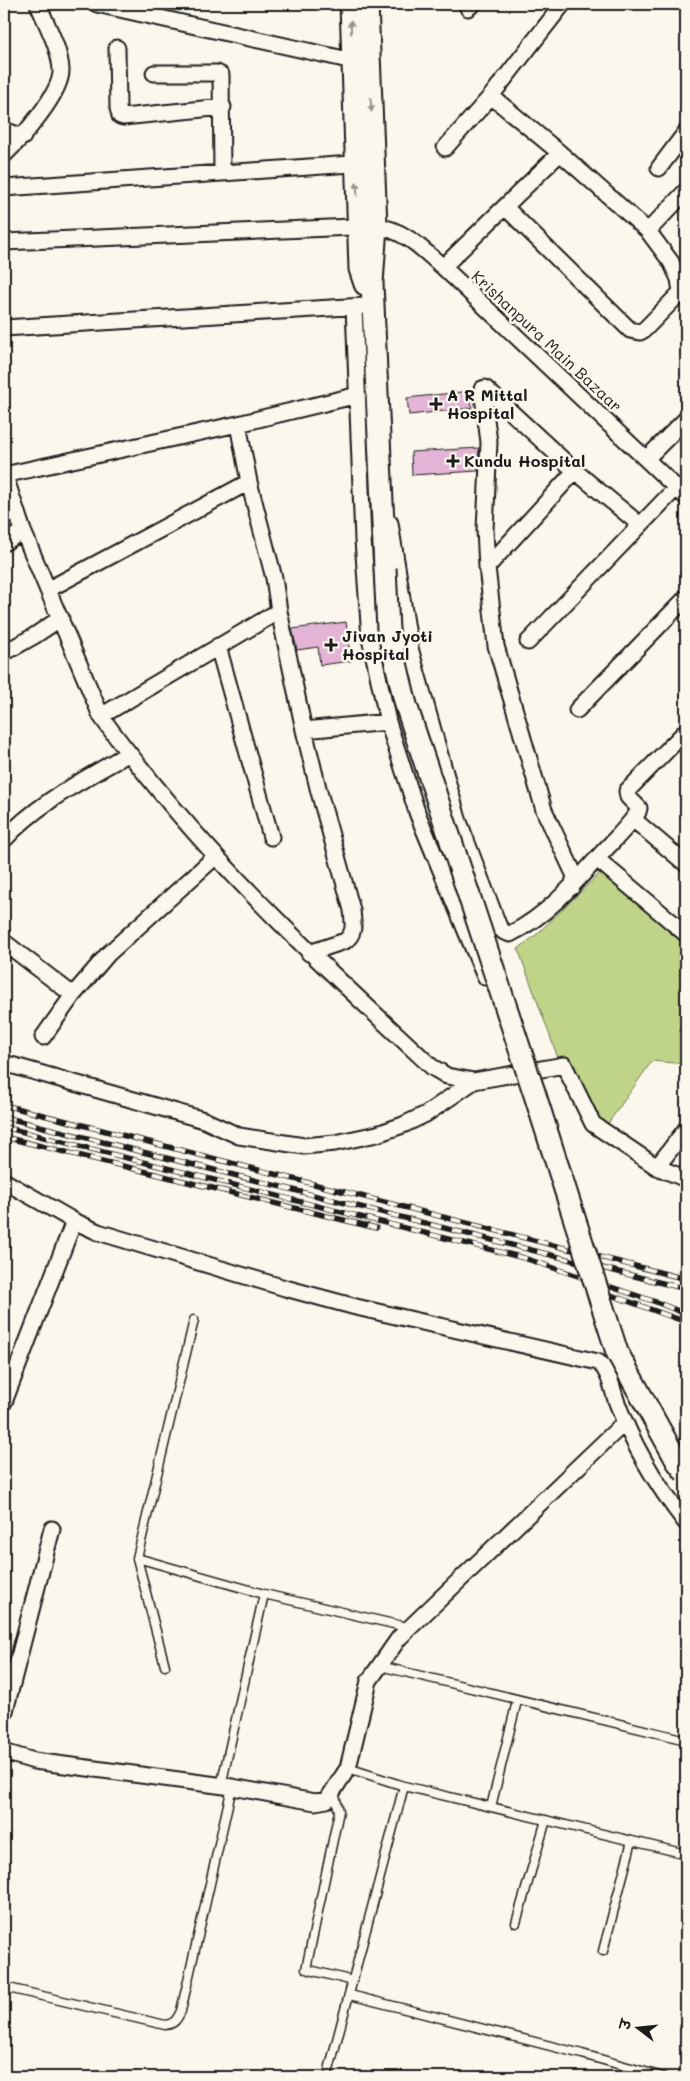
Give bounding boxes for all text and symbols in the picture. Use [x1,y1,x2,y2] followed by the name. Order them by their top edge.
[347,19,355,35] one-way arrow
[367,97,375,113] one-way arrow
[353,181,361,197] one-way arrow
[468,265,627,416] street label: Krishanpura Main Bazaar
[447,384,527,423] place label: A R Mittal Hospital
[429,397,443,411] marker: A R Mittal Hospital
[464,450,585,471] place label: Kundu Hospital
[446,454,460,468] marker: Kundu Hospital
[342,625,433,664] place label: Jivan Jyoti Hospital
[324,638,338,652] marker: Jivan Jyoti Hospital
[612,2004,662,2054] north arrow
[614,2016,636,2033] text: उ

